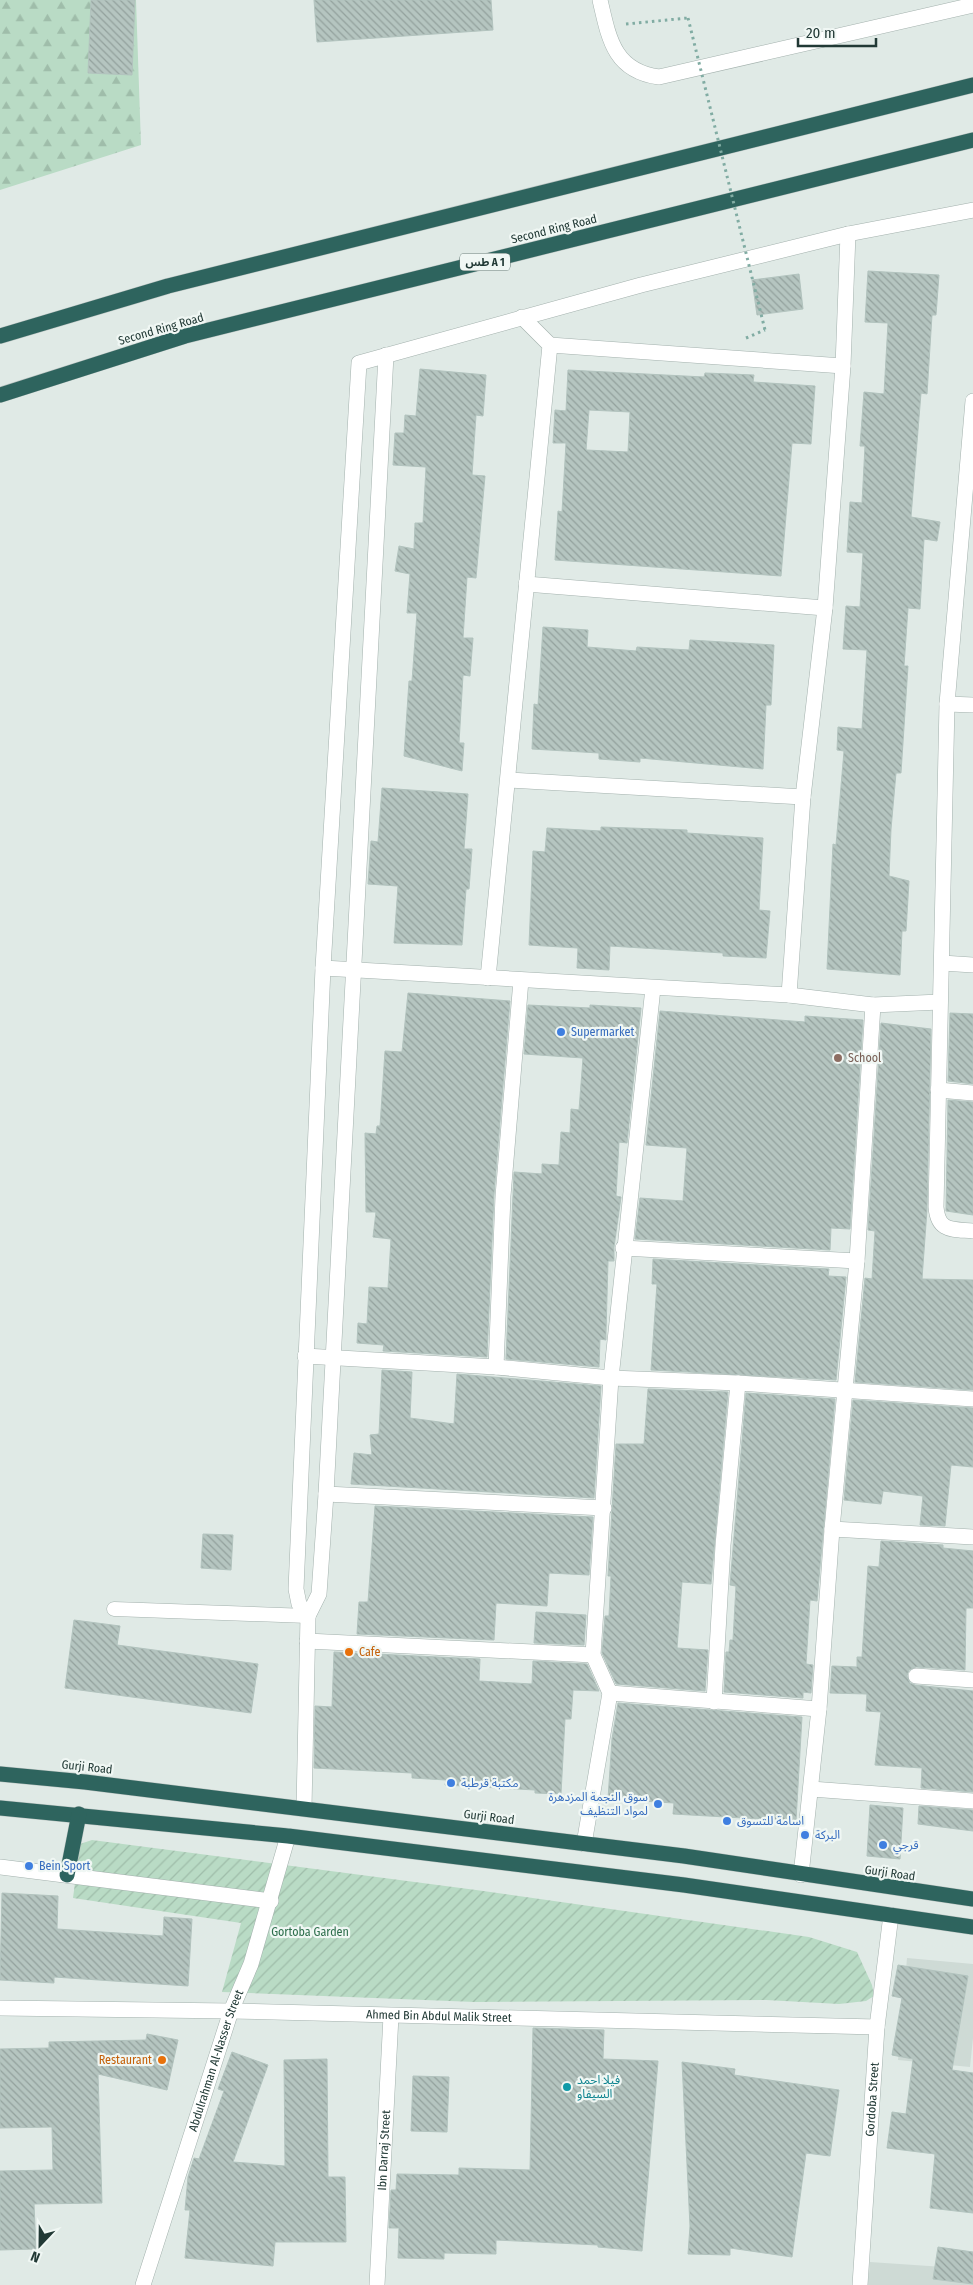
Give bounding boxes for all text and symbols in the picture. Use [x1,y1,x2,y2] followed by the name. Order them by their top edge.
[798,15,876,47] scale bar
[806,24,836,42] text: 20 m
[510,212,598,246] street label: Second Ring Road
[460,253,510,270] road number: طس A 1
[117,310,205,348] street label: Second Ring Road
[571,1025,634,1039] place label: Supermarket
[555,1026,567,1038] marker: Supermarket
[848,1051,881,1065] place label: School
[832,1052,844,1064] marker: School
[359,1645,380,1659] place label: Cafe
[343,1646,355,1658] marker: Cafe
[61,1757,113,1777] street label: Gurji Road
[461,1776,518,1790] place label: مكتبة قرطبة
[445,1777,457,1789] marker: مكتبة قرطبة
[548,1790,648,1818] place label: سوق النجمة المزدهرة لمواد التنظيف
[652,1798,664,1810] marker: سوق النجمة المزدهرة لمواد التنظيف
[463,1807,515,1827] street label: Gurji Road
[737,1814,804,1828] place label: اسامة للتسوق
[721,1815,733,1827] marker: اسامة للتسوق
[815,1828,840,1842] place label: البركة
[799,1829,811,1841] marker: البركة
[893,1838,919,1855] place label: قرجي
[877,1839,889,1851] marker: قرجي
[39,1859,90,1873] place label: Bein Sport
[23,1860,35,1872] marker: Bein Sport
[864,1863,916,1883] street label: Gurji Road
[271,1925,349,1939] park label: Gortoba Garden
[186,1988,246,2133] street label: Abdulrahman Al-Nasser Street
[366,2007,512,2025] street label: Ahmed Bin Abdul Malik Street
[99,2053,152,2067] place label: Restaurant
[156,2054,168,2066] marker: Restaurant
[863,2062,882,2137] street label: Gordoba Street
[577,2073,620,2101] place label: فيلا احمد السيفاو
[561,2081,573,2093] marker: فيلا احمد السيفاو
[375,2109,393,2191] street label: Ibn Darraj Street
[15,2220,65,2270] north arrow
[28,2247,42,2266] text: N

